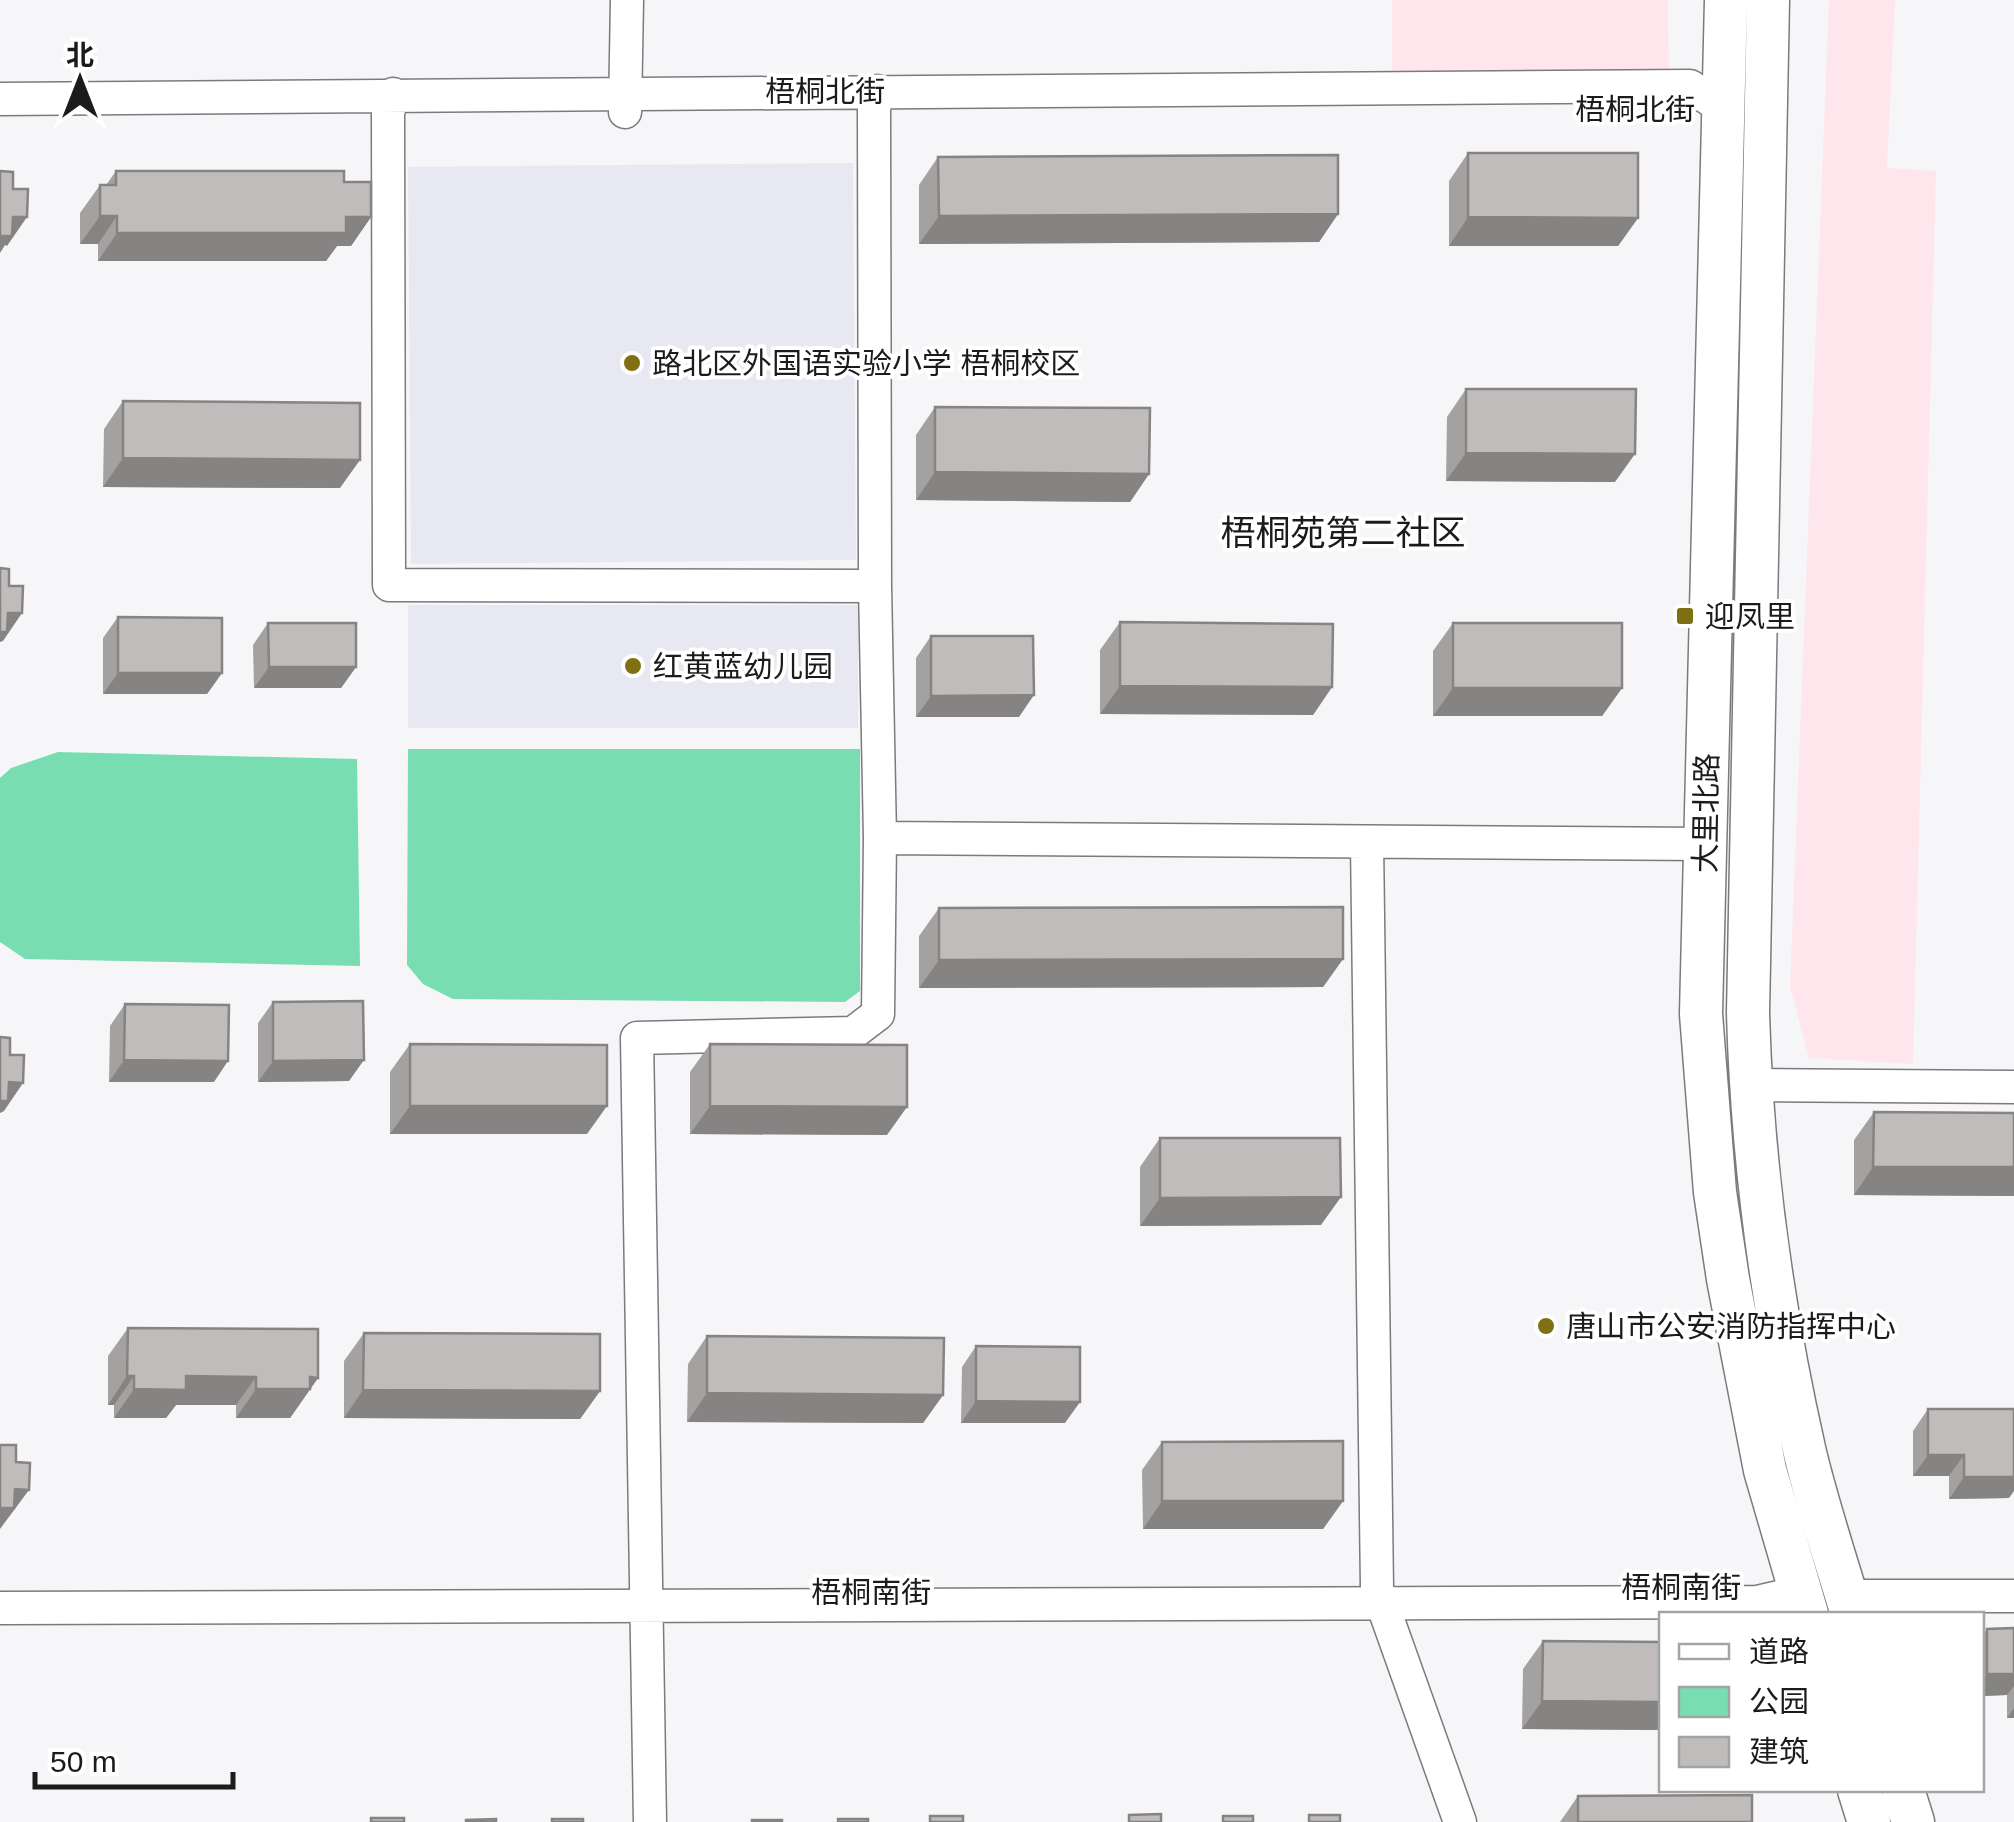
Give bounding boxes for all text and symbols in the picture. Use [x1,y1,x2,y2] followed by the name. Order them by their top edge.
[30,30,130,130] north arrow
[66,40,94,71] text: 北
[765,75,885,108] street label: 梧桐北街
[1575,93,1695,126] street label: 梧桐北街
[652,347,1080,380] place label: 路北区外国语实验小学 梧桐校区
[621,352,643,374] marker: 路北区外国语实验小学 梧桐校区
[1220,513,1466,552] district label: 梧桐苑第二社区
[1705,600,1795,633] place label: 迎凤里
[1674,605,1696,627] marker: 迎凤里
[653,650,833,683] place label: 红黄蓝幼儿园
[622,655,644,677] marker: 红黄蓝幼儿园
[1688,753,1724,873] street label: 大里北路
[1566,1310,1896,1343] place label: 唐山市公安消防指挥中心
[1535,1315,1557,1337] marker: 唐山市公安消防指挥中心
[1621,1571,1741,1604] street label: 梧桐南街
[811,1576,931,1609] street label: 梧桐南街
[1659,1612,1984,1792] legend
[1749,1635,1809,1668] text: 道路
[1749,1685,1809,1718] text: 公园
[35,1727,232,1789] scale bar
[1749,1735,1809,1768] text: 建筑
[50,1745,117,1778] text: 50 m

